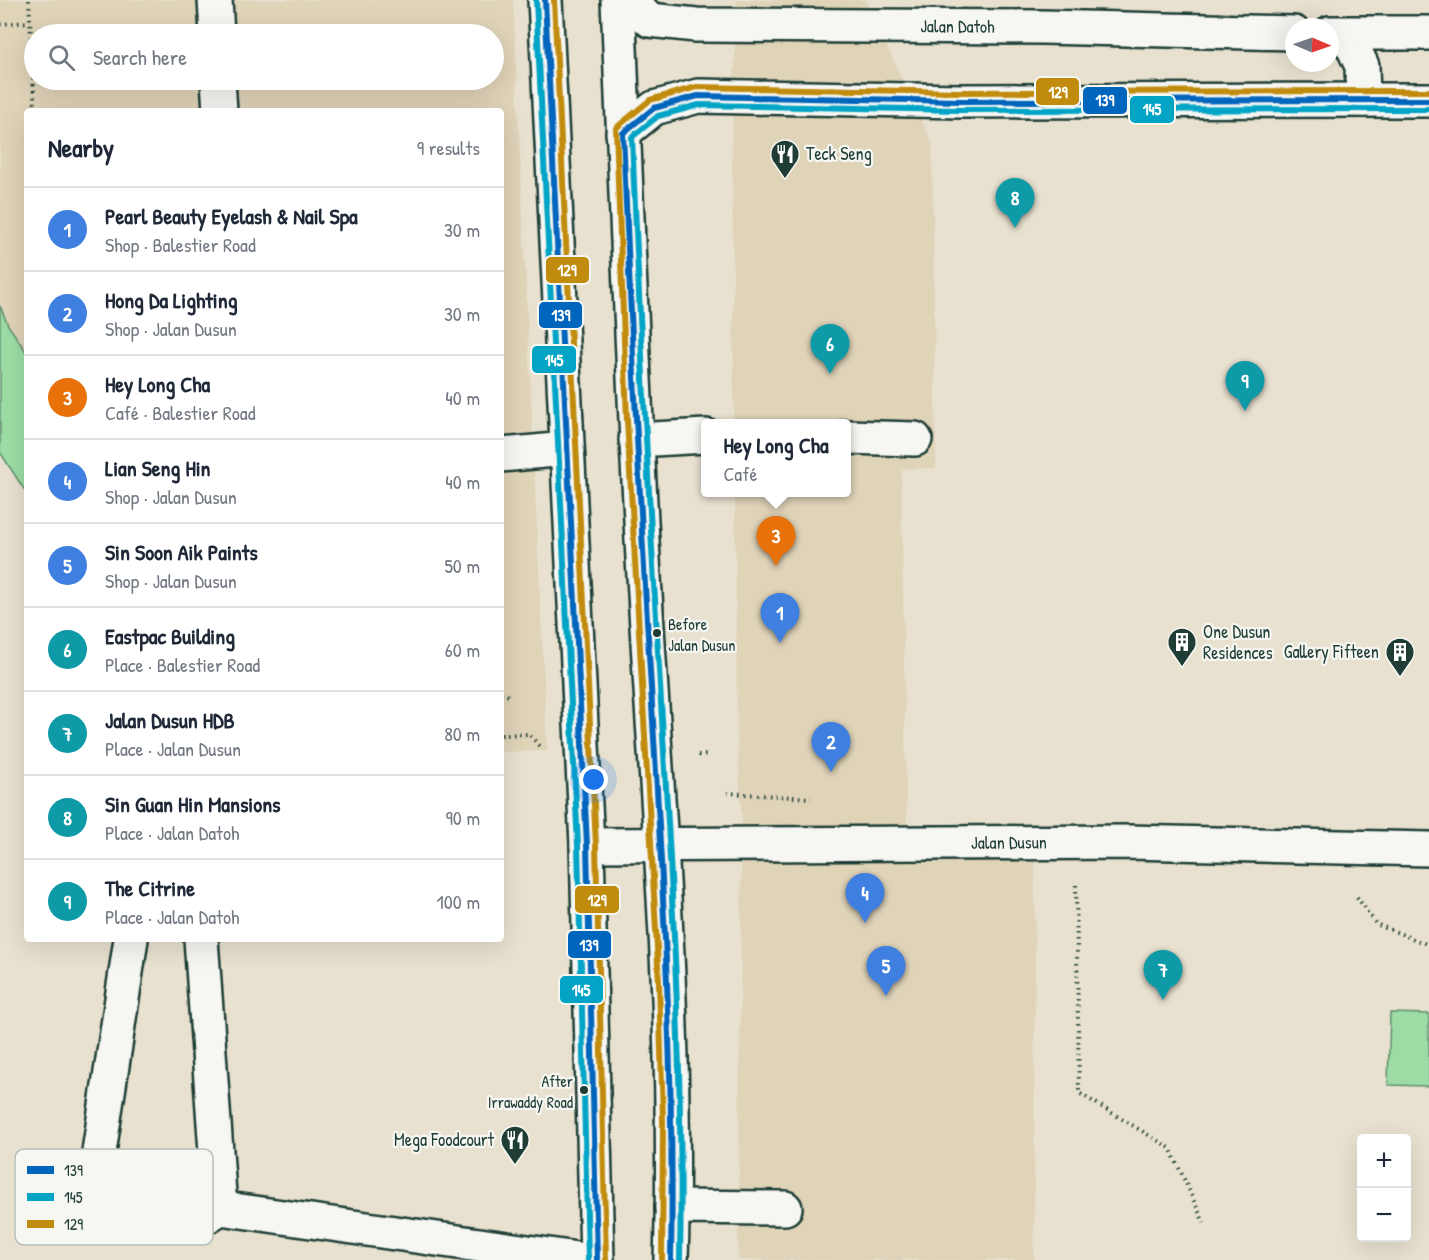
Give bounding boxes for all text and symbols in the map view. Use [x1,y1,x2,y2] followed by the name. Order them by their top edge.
[920,13,995,39] street label: Jalan Datoh
[1285,18,1339,72] north arrow
[24,24,504,90] search box
[45,41,78,74] icon: search
[93,42,187,72] text: Search here
[1035,77,1080,106] line badge: 129
[1048,81,1068,103] text: 129
[1082,86,1128,115] line badge: 139
[1096,89,1115,111] text: 139
[1129,95,1175,124] line badge: 145
[1143,98,1162,120] text: 145
[48,130,114,165] text: Nearby
[417,134,480,161] text: 9 results
[769,138,801,180] restaurant icon: Teck Seng
[806,141,872,166] place label: Teck Seng
[996,178,1034,228] pin: 8
[105,201,358,231] text: Pearl Beauty Eyelash & Nail Spa
[64,216,71,243] text: 1
[444,216,480,243] text: 30 m
[105,231,256,258] text: Shop · Balestier Road
[545,256,590,284] line badge: 129
[557,259,577,281] text: 129
[105,285,237,315] text: Hong Da Lighting
[63,300,72,327] text: 2
[444,300,480,327] text: 30 m
[538,301,583,329] line badge: 139
[552,304,571,326] text: 139
[105,315,237,342] text: Shop · Jalan Dusun
[810,324,850,374] pin: 6
[531,345,577,374] line badge: 145
[545,349,564,371] text: 145
[1226,362,1264,411] pin: 9
[105,369,210,399] text: Hey Long Cha
[63,384,72,411] text: 3
[445,384,480,411] text: 40 m
[105,399,256,426] text: Café · Balestier Road
[701,419,851,497] popup
[723,430,829,460] text: Hey Long Cha
[105,453,211,483] text: Lian Seng Hin
[723,460,757,487] text: Café
[64,468,71,495] text: 4
[445,468,480,495] text: 40 m
[105,483,237,510] text: Shop · Jalan Dusun
[756,516,796,566] pin: 3
[105,537,258,567] text: Sin Soon Aik Paints
[63,552,72,579] text: 5
[444,552,480,579] text: 50 m
[105,567,237,594] text: Shop · Jalan Dusun
[760,594,800,643] pin: 1
[668,613,735,656] place label: Before Jalan Dusun
[1203,619,1273,665] place label: One Dusun Residences
[105,621,235,651] text: Eastpac Building
[1166,626,1198,668] building icon: One Dusun Residences
[651,627,663,639] marker: Before Jalan Dusun
[64,636,71,663] text: 6
[445,636,480,663] text: 60 m
[1384,636,1416,678] building icon: Gallery Fifteen
[1284,639,1379,664] place label: Gallery Fifteen
[105,651,260,678] text: Place · Balestier Road
[105,705,235,735] text: Jalan Dusun HDB
[63,720,72,747] text: 7
[444,720,480,747] text: 80 m
[812,722,850,772] pin: 2
[105,735,241,762] text: Place · Jalan Dusun
[579,765,608,794] your location
[105,789,281,819] text: Sin Guan Hin Mansions
[63,804,72,831] text: 8
[446,804,480,831] text: 90 m
[105,819,239,846] text: Place · Jalan Datoh
[971,829,1047,855] street label: Jalan Dusun
[105,873,195,903] text: The Citrine
[846,874,884,923] pin: 4
[574,885,620,914] line badge: 129
[64,888,71,915] text: 9
[437,888,480,915] text: 100 m
[587,889,607,911] text: 129
[105,903,239,930] text: Place · Jalan Datoh
[567,930,612,959] line badge: 139
[580,934,599,956] text: 139
[866,946,906,996] pin: 5
[1144,950,1182,1000] pin: 7
[559,975,604,1004] line badge: 145
[572,979,591,1001] text: 145
[488,1070,573,1113] place label: After Irrawaddy Road
[578,1084,590,1096] marker: After Irrawaddy Road
[499,1124,531,1166] restaurant icon: Mega Foodcourt
[394,1127,495,1152] place label: Mega Foodcourt
[1357,1134,1411,1242] map controls
[1357,1134,1411,1188] button: +
[15,1149,213,1245] legend
[64,1159,83,1181] text: 139
[64,1186,83,1208] text: 145
[1357,1188,1411,1242] button: −
[64,1213,83,1235] text: 129

